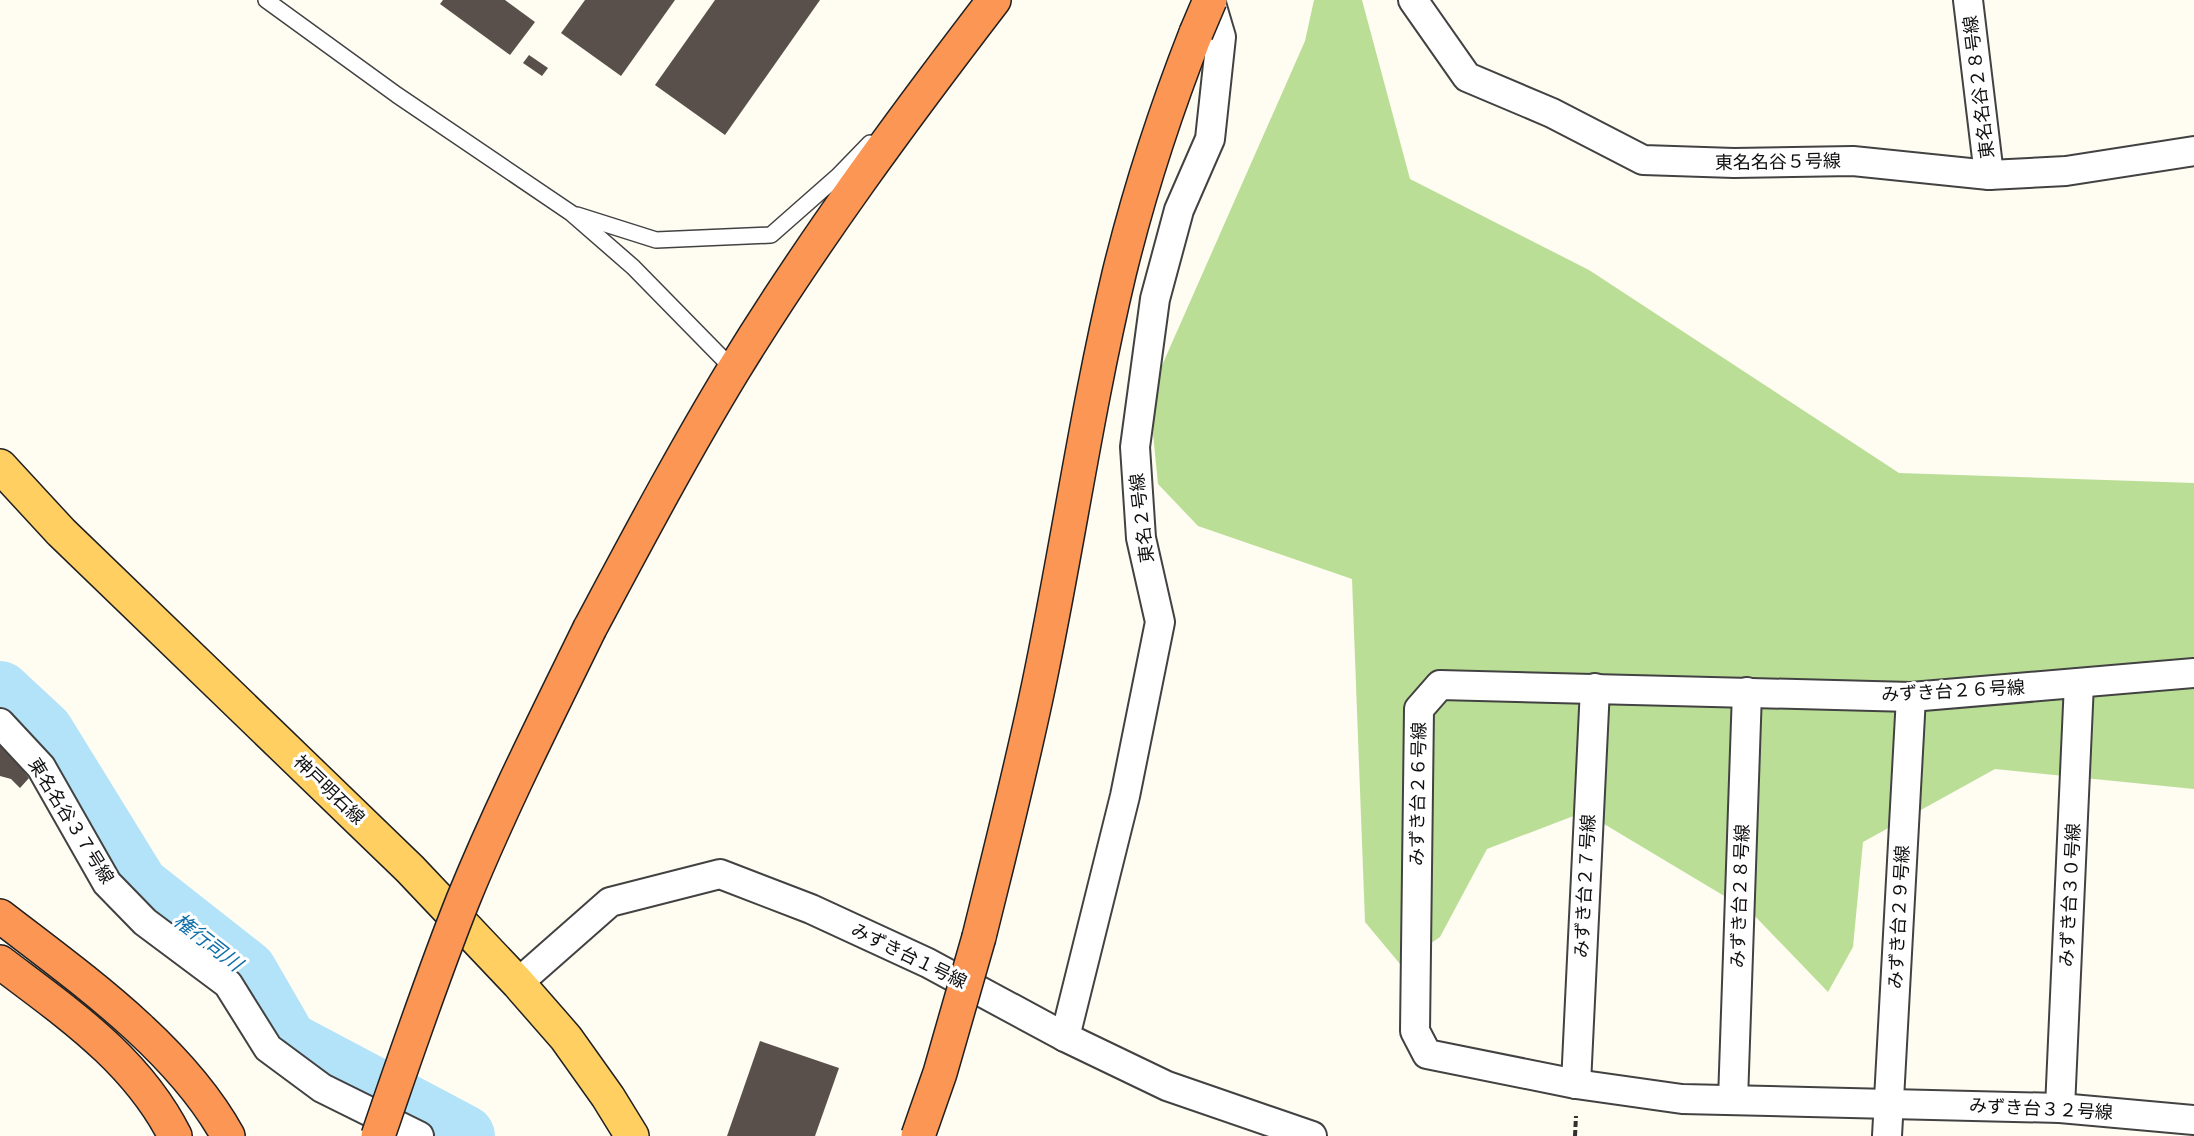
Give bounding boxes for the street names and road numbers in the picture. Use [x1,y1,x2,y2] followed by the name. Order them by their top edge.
[1955,14,1999,160] street label: 東名名谷２８号線
[1715,146,1841,174] street label: 東名名谷５号線
[1122,472,1158,564] street label: 東名２号線
[1880,672,2025,706] street label: みずき台２６号線
[1402,722,1430,866] street label: みずき台２６号線
[289,748,372,829] street label: 神戸明石線
[24,752,122,888] street label: 東名名谷３７号線
[1566,813,1600,958] street label: みずき台２７号線
[2051,822,2085,967] street label: みずき台３０号線
[1722,824,1754,968] street label: みずき台２８号線
[1880,844,1914,989] street label: みずき台２９号線
[848,915,972,994] street label: みずき台１号線
[1969,1090,2114,1124] street label: みずき台３２号線

